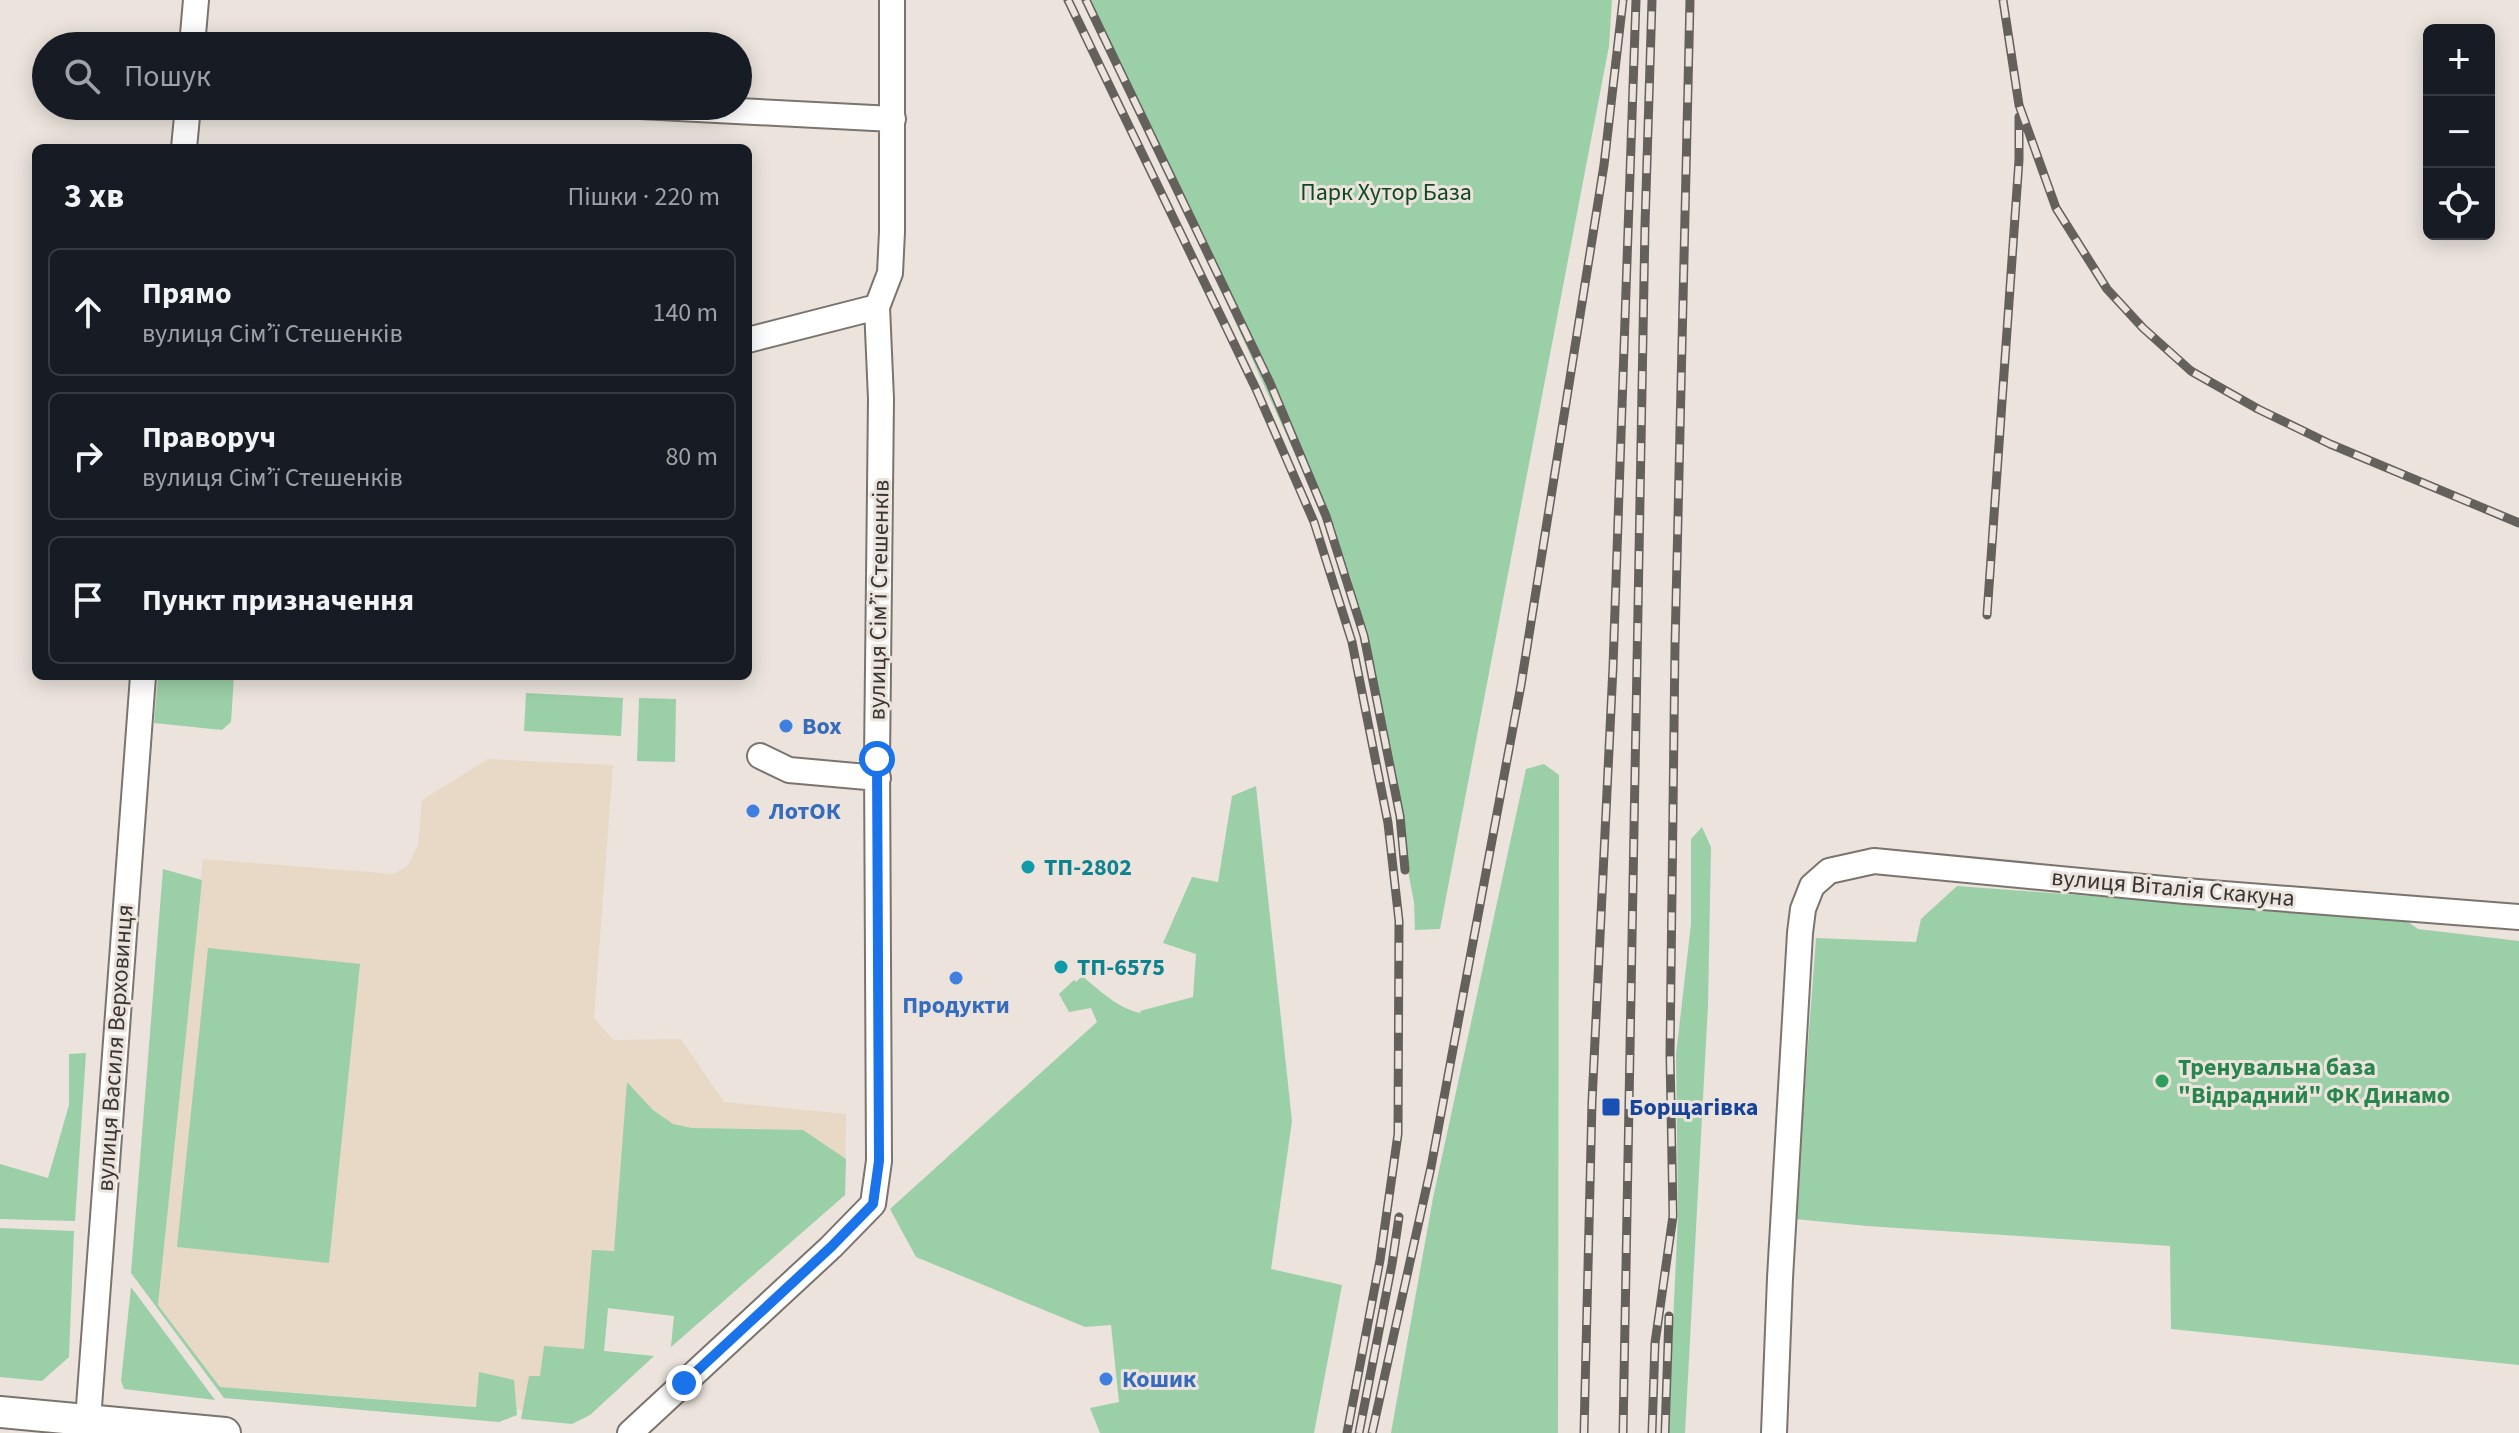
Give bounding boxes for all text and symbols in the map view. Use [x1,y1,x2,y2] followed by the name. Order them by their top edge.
[2423,24,2495,240] map controls
[2423,24,2495,96] button: +
[32,32,752,120] search box
[60,54,104,98] icon: search
[124,55,211,98] text: Пошук
[2423,96,2495,168] button: −
[2423,168,2495,240] button: locate
[64,172,124,221] text: 3 хв
[1300,175,1472,210] park label: Парк Хутор База
[567,178,720,215] text: Пішки · 220 m
[142,272,232,315] text: Прямо
[66,290,110,334] icon: ahead
[652,294,718,331] text: 140 m
[142,315,403,352] text: вулиця Сімʼї Стешенків
[142,416,276,459] text: Праворуч
[66,434,110,478] icon: right
[665,438,718,475] text: 80 m
[142,459,403,496] text: вулиця Сімʼї Стешенків
[859,479,899,721] street label: вулиця Сімʼї Стешенків
[66,578,110,622] icon: arrive
[142,579,414,622] text: Пункт призначення
[802,709,842,744] place label: Box
[777,717,795,735] marker: Box
[859,741,895,777] route start
[768,794,841,829] place label: ЛотОК
[744,802,762,820] marker: ЛотОК
[1044,850,1132,885] place label: ТП-2802
[1019,858,1037,876] marker: ТП-2802
[2050,860,2296,916] street label: вулиця Віталія Скакуна
[88,903,142,1193] street label: вулиця Василя Верховинця
[1077,950,1165,985] place label: ТП-6575
[1052,958,1070,976] marker: ТП-6575
[947,969,965,987] marker: Продукти
[902,988,1010,1023] place label: Продукти
[2178,1050,2450,1113] place label: Тренувальна база "Відрадний" ФК Динамо
[2153,1072,2171,1090] marker: Тренувальна база "Відрадний" ФК Динамо
[1629,1090,1758,1125] place label: Борщагівка
[1600,1096,1622,1118] marker: Борщагівка
[1122,1362,1197,1397] place label: Кошик
[666,1365,702,1401] route end
[1097,1370,1115,1388] marker: Кошик

